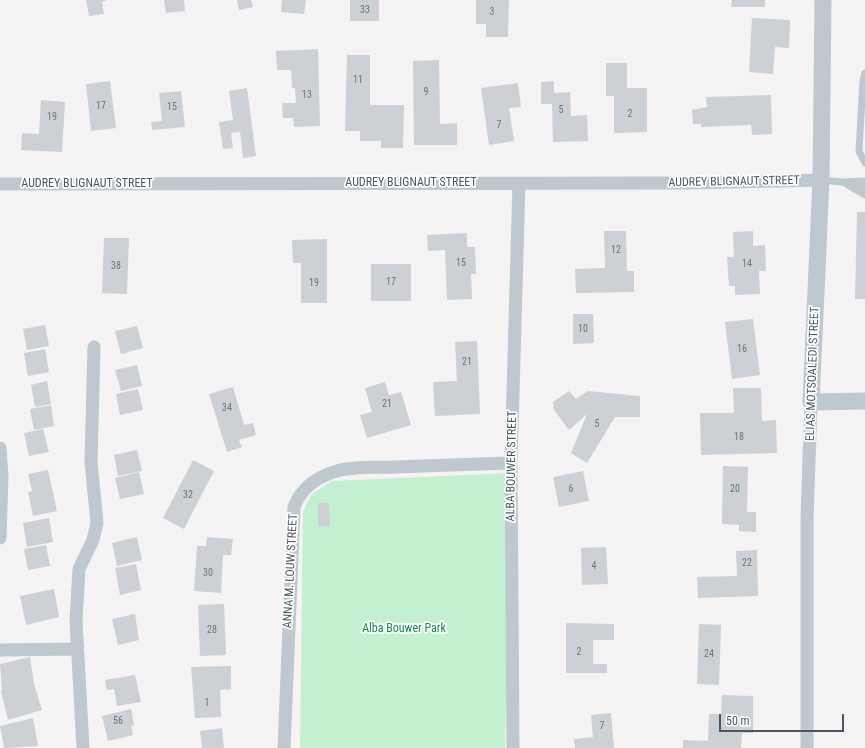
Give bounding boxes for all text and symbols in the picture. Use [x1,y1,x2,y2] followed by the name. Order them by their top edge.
[360,4,370,16] house number: 33
[490,6,494,18] house number: 3
[353,74,363,86] house number: 11
[424,86,428,98] house number: 9
[302,89,312,101] house number: 13
[96,100,106,112] house number: 17
[167,101,177,113] house number: 15
[559,104,563,116] house number: 5
[628,108,632,120] house number: 2
[47,111,57,123] house number: 19
[497,119,501,131] house number: 7
[668,174,800,190] street label: AUDREY BLIGNAUT STREET
[345,176,477,190] street label: AUDREY BLIGNAUT STREET
[21,177,153,191] street label: AUDREY BLIGNAUT STREET
[611,244,621,256] house number: 12
[456,257,466,269] house number: 15
[742,258,752,270] house number: 14
[111,260,121,272] house number: 38
[386,276,396,288] house number: 17
[309,277,319,289] house number: 19
[803,306,823,442] street label: ELIAS MOTSOALEDI STREET
[578,323,588,335] house number: 10
[737,343,747,355] house number: 16
[462,356,472,368] house number: 21
[382,398,392,410] house number: 21
[222,402,232,414] house number: 34
[504,411,520,521] street label: ALBA BOUWER STREET
[595,418,599,430] house number: 5
[734,431,744,443] house number: 18
[569,483,573,495] house number: 6
[730,483,740,495] house number: 20
[183,489,193,501] house number: 32
[281,513,301,629] street label: ANNA M. LOUW STREET
[742,557,752,569] house number: 22
[592,560,596,572] house number: 4
[203,567,213,579] house number: 30
[362,622,446,636] park label: Alba Bouwer Park
[207,624,217,636] house number: 28
[577,646,581,658] house number: 2
[704,648,714,660] house number: 24
[205,697,209,709] house number: 1
[721,706,846,732] scale bar
[726,714,750,728] text: 50 m
[113,715,123,727] house number: 56
[600,720,604,732] house number: 7

